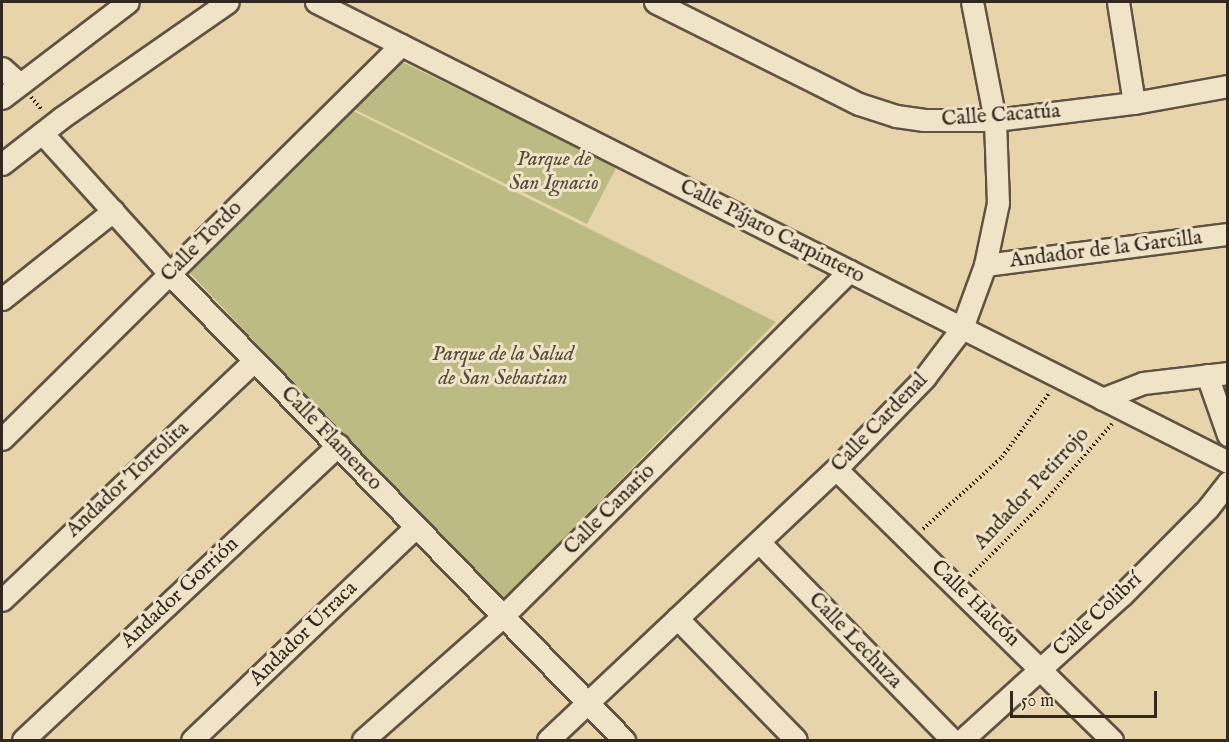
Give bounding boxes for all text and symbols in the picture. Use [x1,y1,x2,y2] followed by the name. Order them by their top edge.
[941,99,1061,133] street label: Calle Cacatúa
[509,147,599,197] park label: Parque de San Ignacio
[675,174,869,290] street label: Calle Pájaro Carpintero
[156,196,248,288] street label: Calle Tordo
[1008,226,1204,274] street label: Andador de la Garcilla
[432,342,574,392] park label: Parque de la Salud de San Sebastian
[826,368,934,478] street label: Calle Cardenal
[275,382,387,496] street label: Calle Flamenco
[61,417,195,543] street label: Andador Tortolita
[969,423,1095,555] street label: Andador Petirrojo
[559,459,661,561] street label: Calle Canario
[116,532,244,654] street label: Andador Gorrión
[925,555,1025,653] street label: Calle Halcón
[1049,568,1147,662] street label: Calle Colibrí
[245,576,363,692] street label: Andador Urraca
[803,588,907,694] street label: Calle Lechuza
[1013,679,1160,717] scale bar
[1021,690,1054,713] text: 50 m

